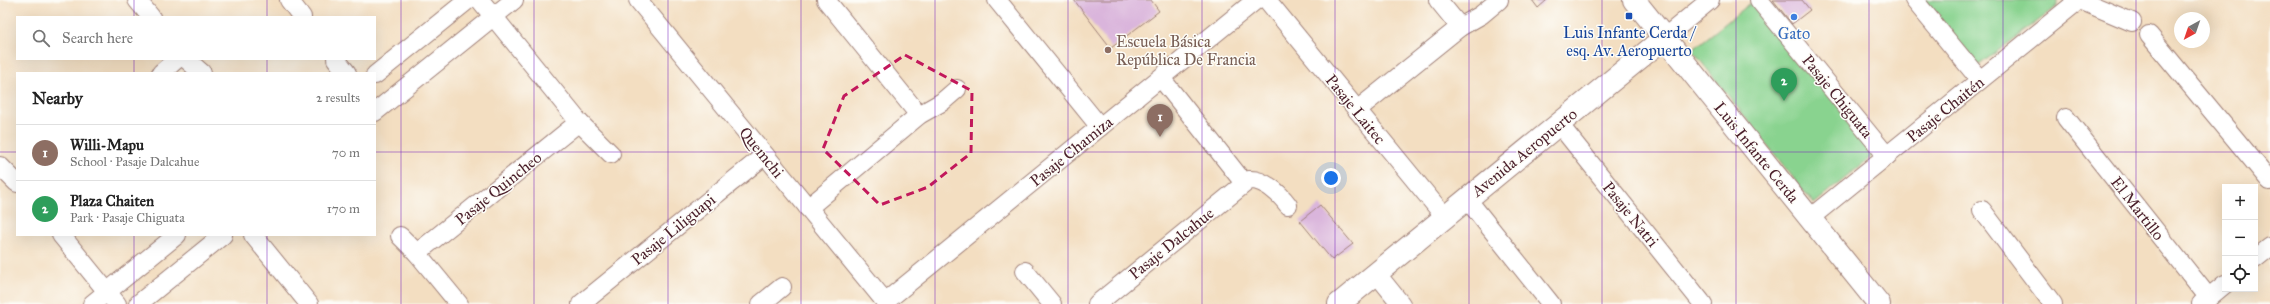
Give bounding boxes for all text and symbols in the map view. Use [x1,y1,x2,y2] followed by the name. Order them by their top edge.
[1624,11,1634,21] marker: Luis Infante Cerda / esq. Av. Aeropuerto
[1789,12,1799,22] marker: Gato
[2174,12,2210,48] north arrow
[16,16,376,60] search box
[1563,23,1697,61] place label: Luis Infante Cerda / esq. Av. Aeropuerto
[1778,24,1810,43] place label: Gato
[30,27,52,49] icon: search
[62,29,133,47] text: Search here
[1116,32,1256,69] place label: Escuela Básica República De Francia
[1103,45,1113,55] marker: Escuela Básica República De Francia
[1797,51,1877,143] street label: Pasaje Chiguata
[1771,68,1797,101] pin: 2
[1322,71,1390,148] street label: Pasaje Laitec
[1903,72,1988,146] street label: Pasaje Chaitén
[32,88,83,109] text: Nearby
[316,90,360,106] text: 2 results
[1710,98,1803,207] street label: Luis Infante Cerda
[1147,104,1173,137] pin: 1
[1467,104,1581,201] street label: Avenida Aeropuerto
[1026,112,1117,190] street label: Pasaje Chamiza
[735,123,788,182] street label: Quemchi
[70,136,144,154] text: Willi-Mapu
[42,145,48,161] text: 1
[332,145,360,161] text: 70 m
[451,148,545,229] street label: Pasaje Quincheo
[70,154,199,170] text: School · Pasaje Dalcahue
[1321,168,1341,188] your location
[2107,173,2168,244] street label: El Martillo
[1599,178,1663,251] street label: Pasaje Natri
[2222,184,2258,292] map controls
[2222,184,2258,220] button: +
[628,189,720,270] street label: Pasaje Liliguapi
[70,192,154,210] text: Plaza Chaiten
[42,201,48,217] text: 2
[327,201,360,217] text: 170 m
[1125,203,1218,283] street label: Pasaje Dalcahue
[70,210,185,226] text: Park · Pasaje Chiguata
[2222,220,2258,256] button: −
[2222,256,2258,292] button: locate

